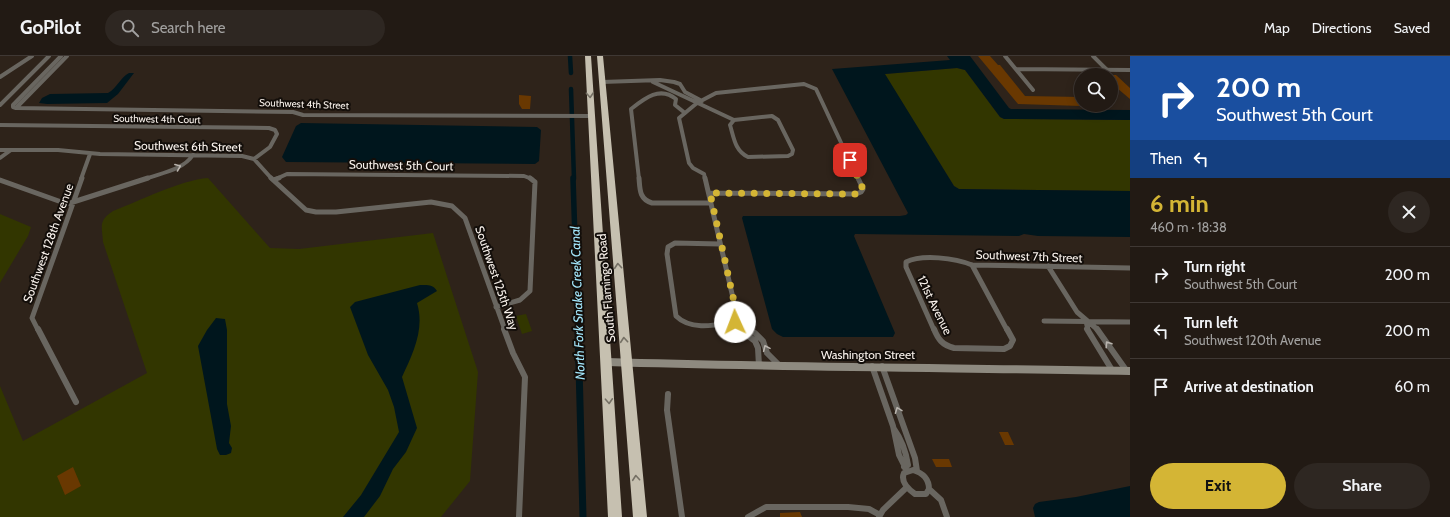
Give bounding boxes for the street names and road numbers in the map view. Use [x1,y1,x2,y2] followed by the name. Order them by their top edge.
[259,96,350,112] street label: Southwest 4th Street
[113,112,201,126] street label: Southwest 4th Court
[134,138,242,154] street label: Southwest 6th Street
[349,157,453,173] street label: Southwest 5th Court
[19,181,77,305] street label: Southwest 128th Avenue
[472,224,522,332] street label: Southwest 125th Way
[594,233,618,343] street label: South Flamingo Road
[975,247,1083,265] street label: Southwest 7th Street
[914,273,956,337] street label: 121st Avenue
[821,347,915,362] street label: Washington Street

